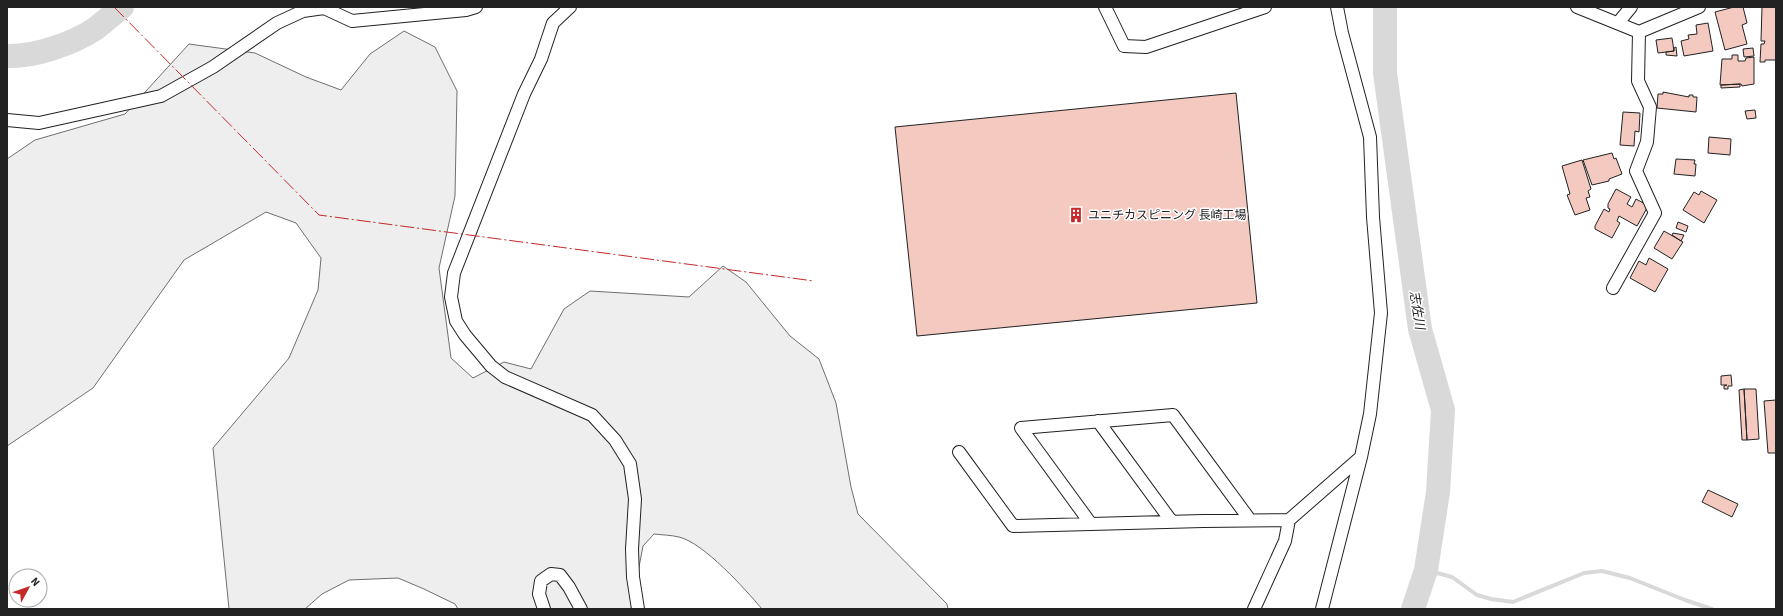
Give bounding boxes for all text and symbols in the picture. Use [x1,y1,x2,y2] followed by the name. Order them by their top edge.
[1067,206,1085,224] building icon: ユニチカスピニング 長崎工場
[1088,207,1246,224] place label: ユニチカスピニング 長崎工場
[1405,289,1429,333] water label: 志佐川
[8,568,48,608] north arrow
[27,574,43,590] text: N

